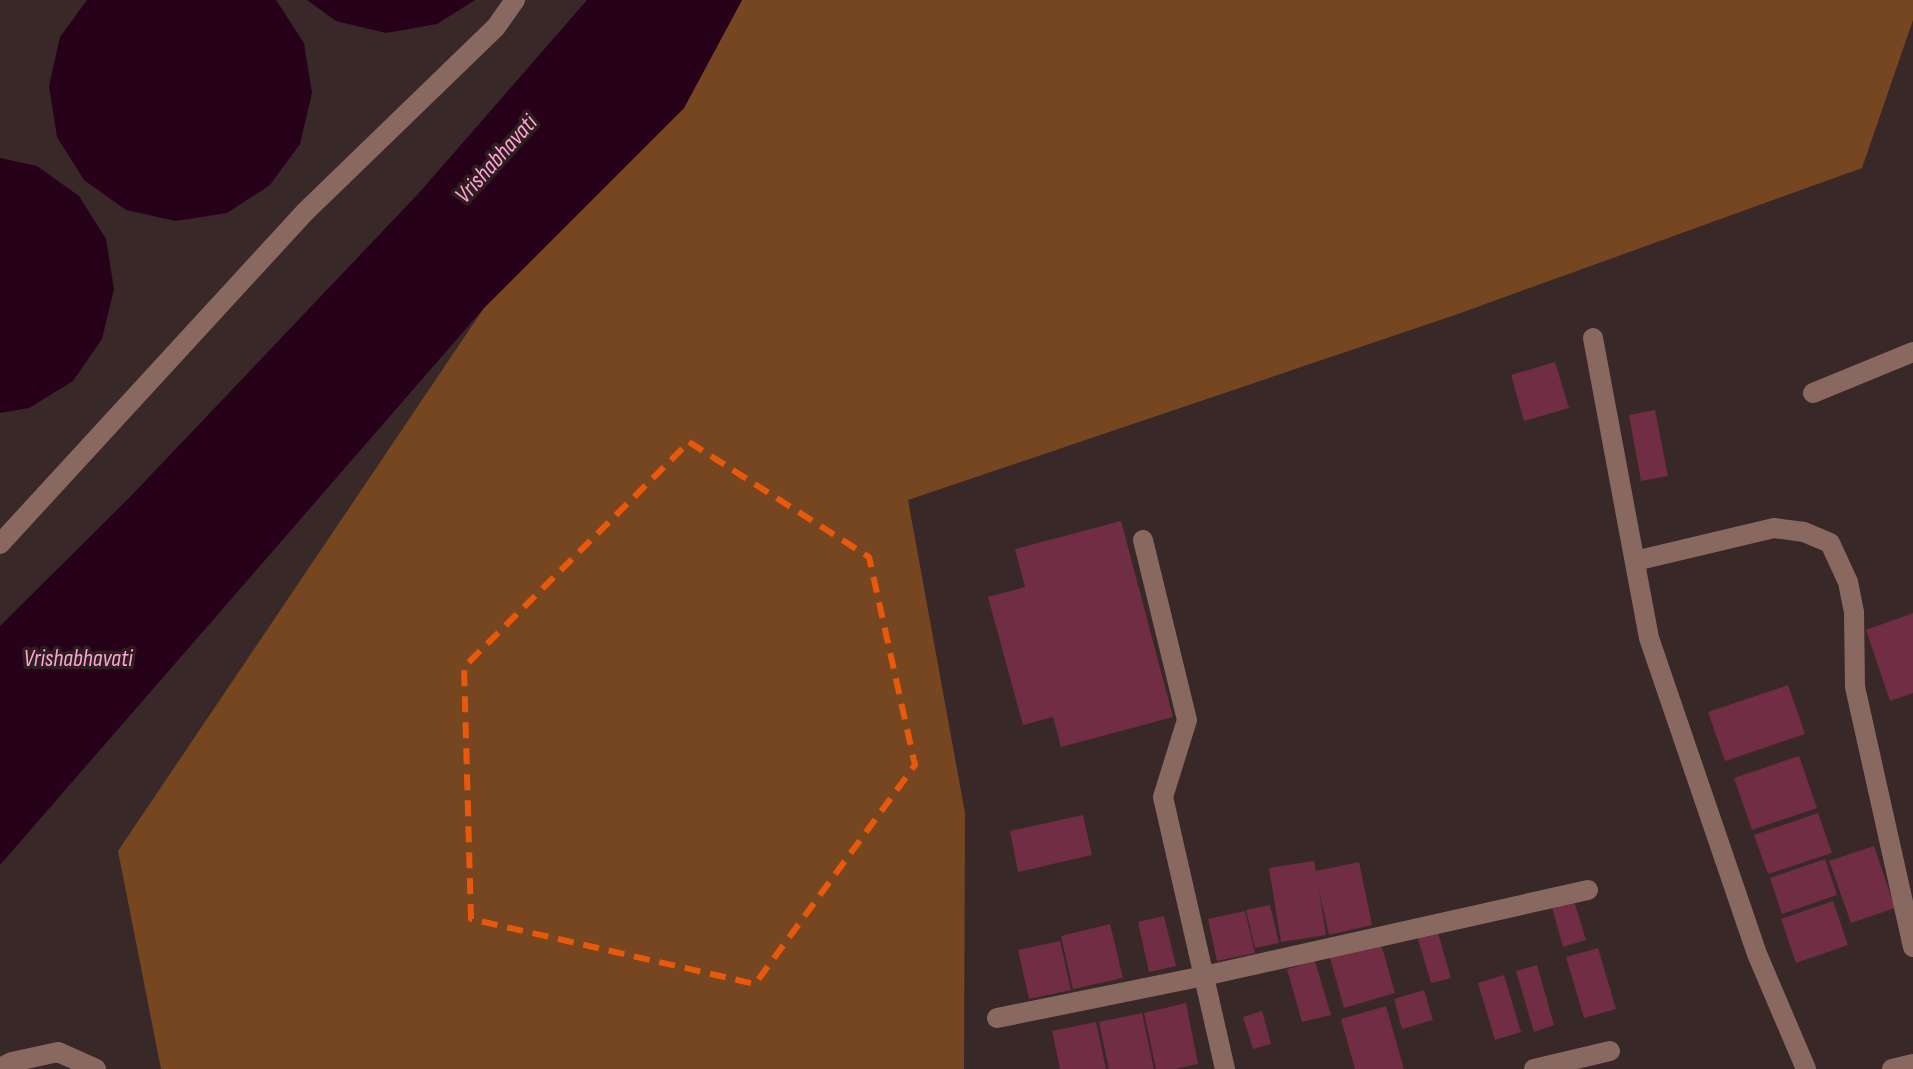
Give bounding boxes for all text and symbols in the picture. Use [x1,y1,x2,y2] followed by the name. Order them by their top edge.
[449,108,544,209] water label: Vrishabhavati
[23,644,133,673] water label: Vrishabhavati

